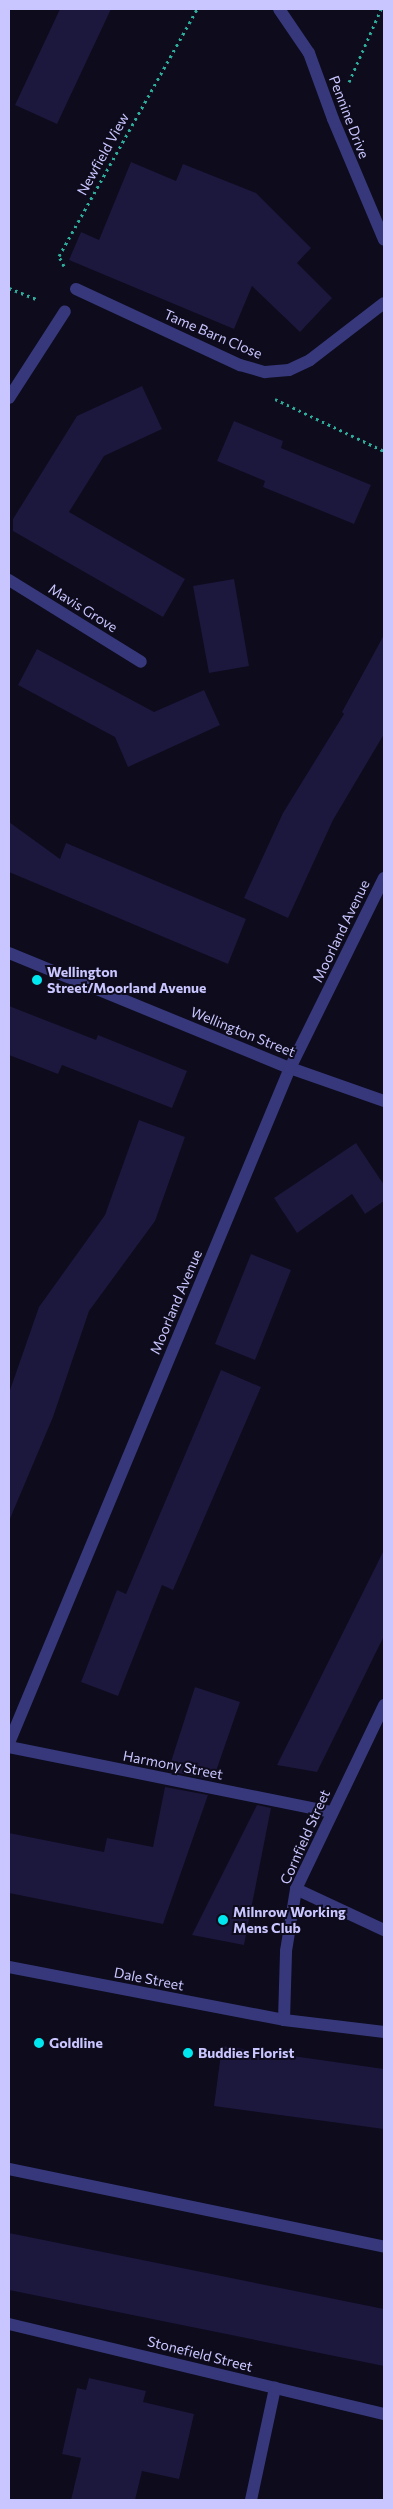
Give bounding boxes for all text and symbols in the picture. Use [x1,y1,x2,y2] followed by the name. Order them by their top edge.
[325,73,373,161] street label: Pennine Drive
[73,110,133,198] street label: Newfield View
[161,306,265,362] street label: Tame Barn Close
[45,580,121,636] street label: Mavis Grove
[309,877,373,985] street label: Moorland Avenue
[47,964,206,996] place label: Wellington Street/Moorland Avenue
[31,974,43,986] marker: Wellington Street/Moorland Avenue
[188,1003,298,1061] street label: Wellington Street
[146,1247,206,1357] street label: Moorland Avenue
[122,1747,224,1783] street label: Harmony Street
[277,1787,333,1887] street label: Cornfield Street
[233,1904,346,1936] place label: Milnrow Working Mens Club
[217,1914,229,1926] marker: Milnrow Working Mens Club
[113,1964,185,1994] street label: Dale Street
[49,2035,103,2051] place label: Goldline
[33,2037,45,2049] marker: Goldline
[198,2045,294,2061] place label: Buddies Florist
[182,2047,194,2059] marker: Buddies Florist
[146,2333,254,2375] street label: Stonefield Street

